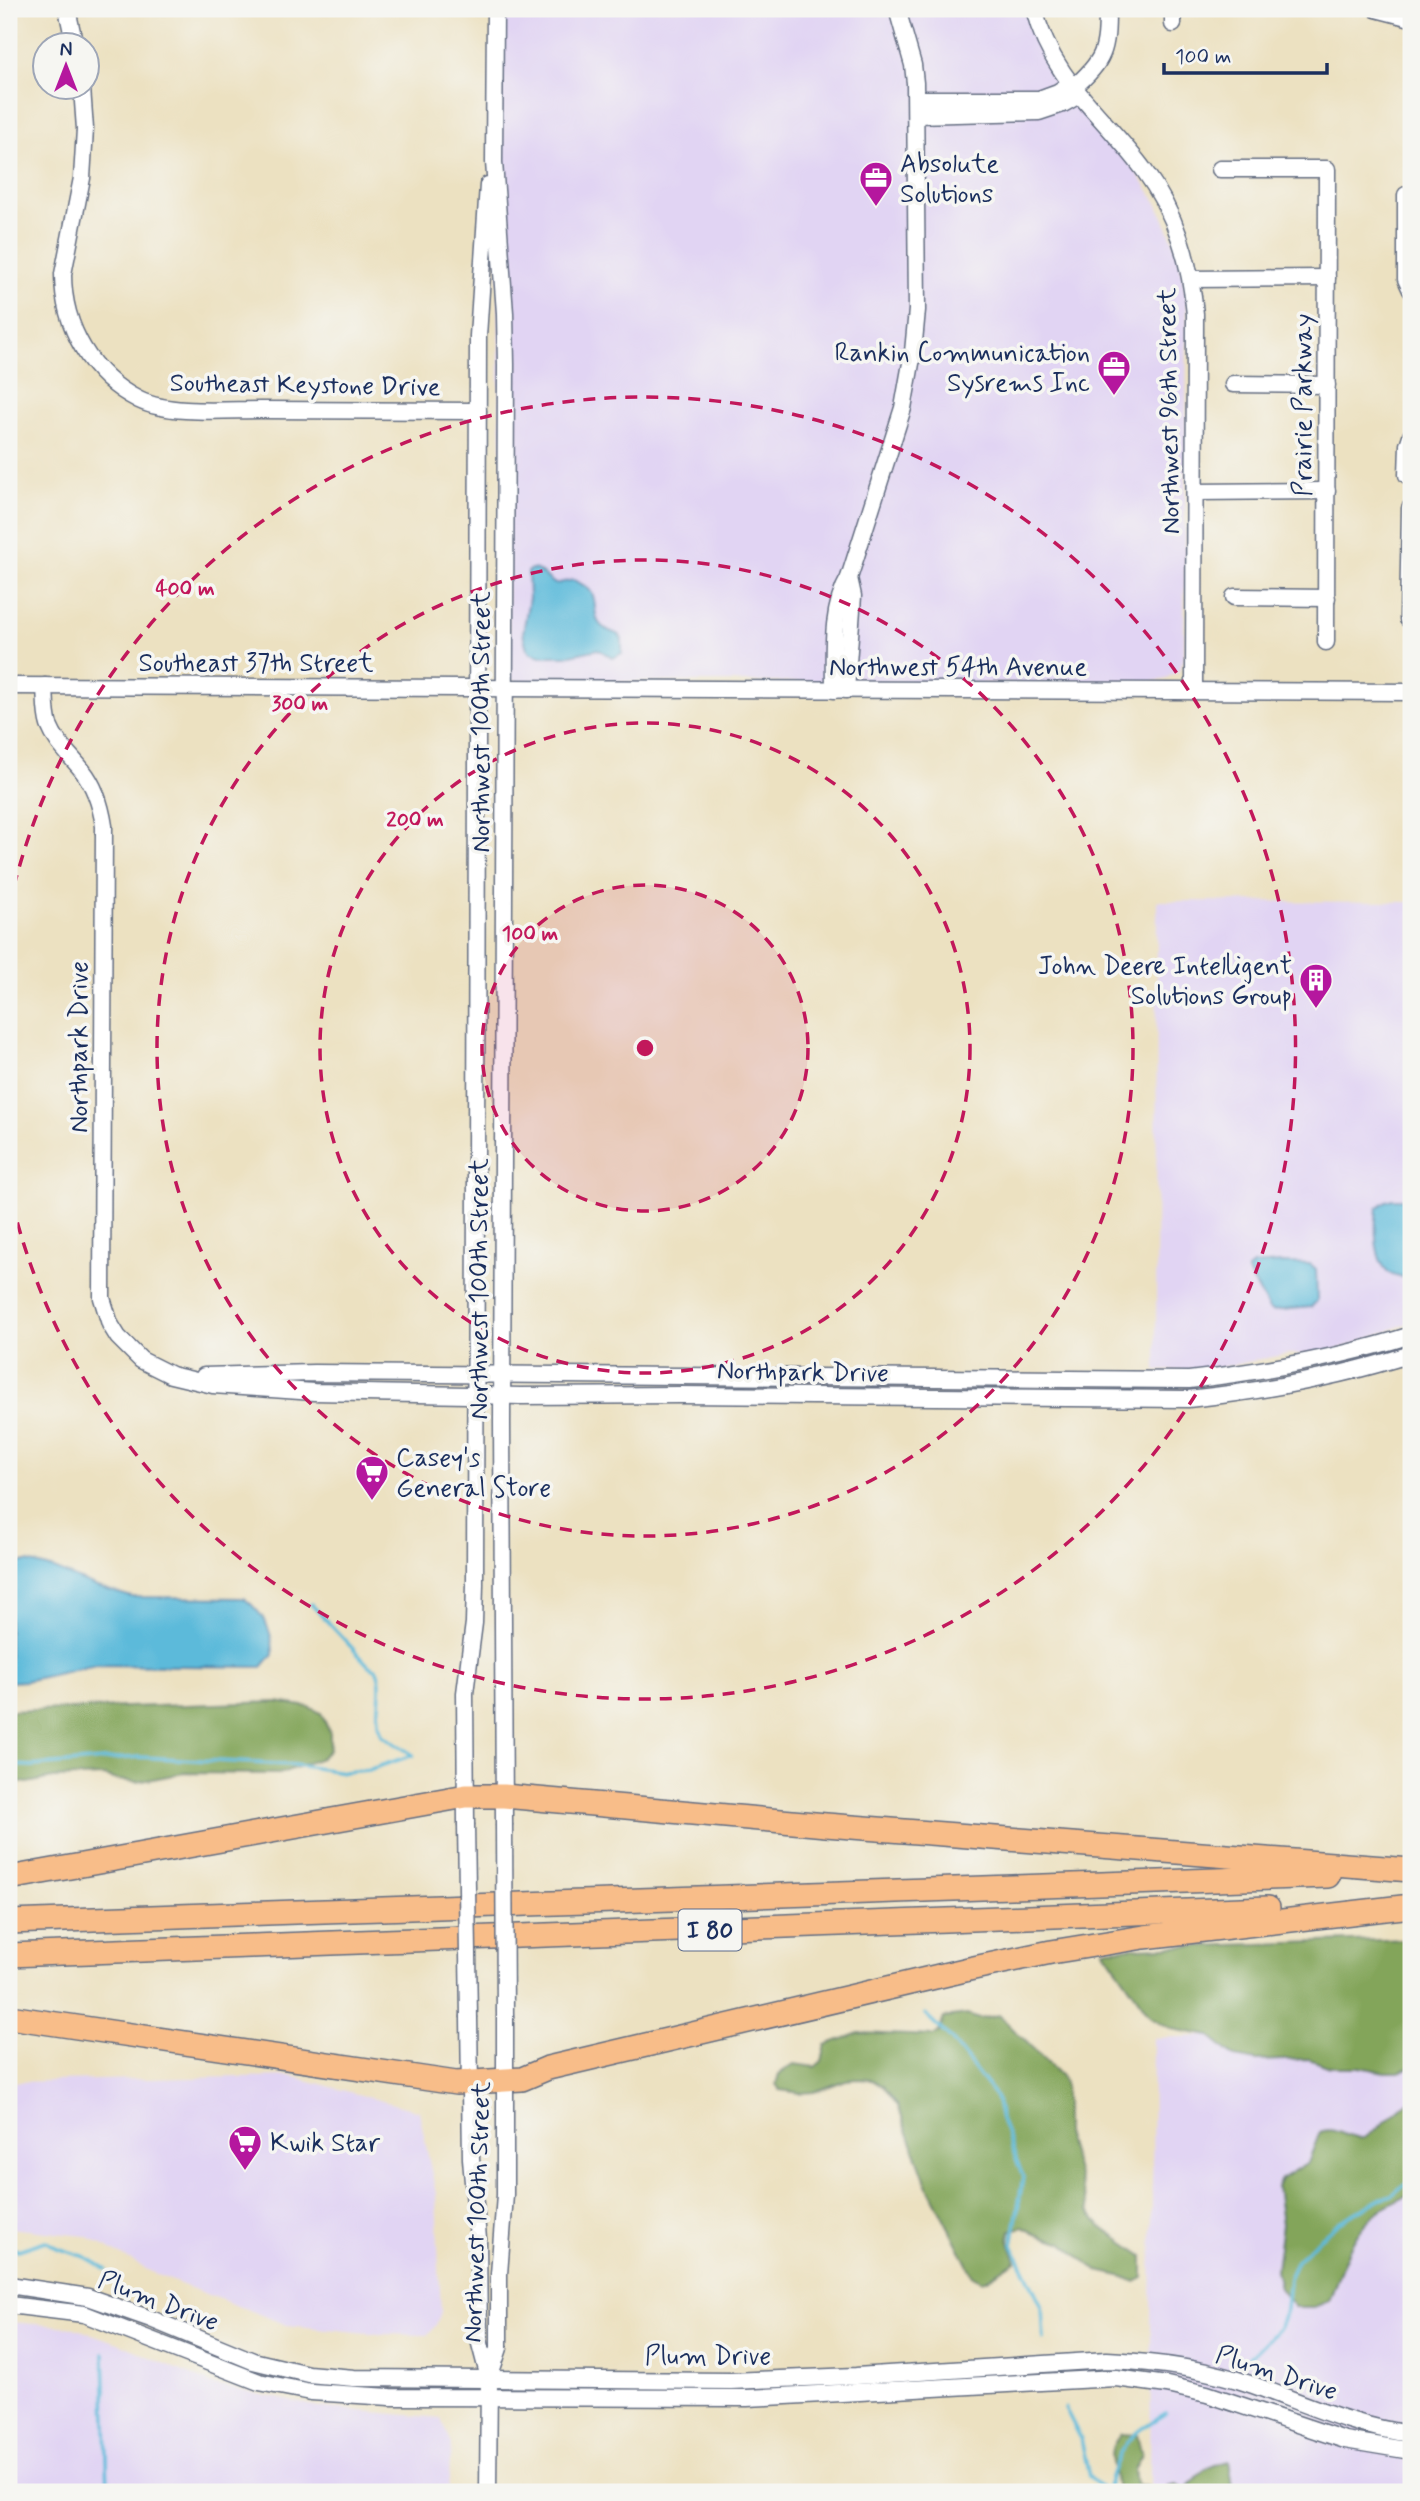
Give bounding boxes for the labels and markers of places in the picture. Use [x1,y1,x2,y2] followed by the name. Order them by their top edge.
[900,148,999,212] place label: Absolute Solutions
[857,159,895,208] office icon: Absolute Solutions
[834,337,1090,401] place label: Rankin Communication Sysrems Inc
[1095,348,1133,397] office icon: Rankin Communication Sysrems Inc
[1038,950,1292,1014] place label: John Deere Intelligent Solutions Group
[1297,961,1335,1010] building icon: John Deere Intelligent Solutions Group
[633,1036,657,1060] centre of rings
[396,1442,551,1506] place label: Casey's General Store
[353,1453,391,1502] supermarket icon: Casey's General Store
[226,2123,264,2172] supermarket icon: Kwik Star
[270,2127,381,2161] place label: Kwik Star

